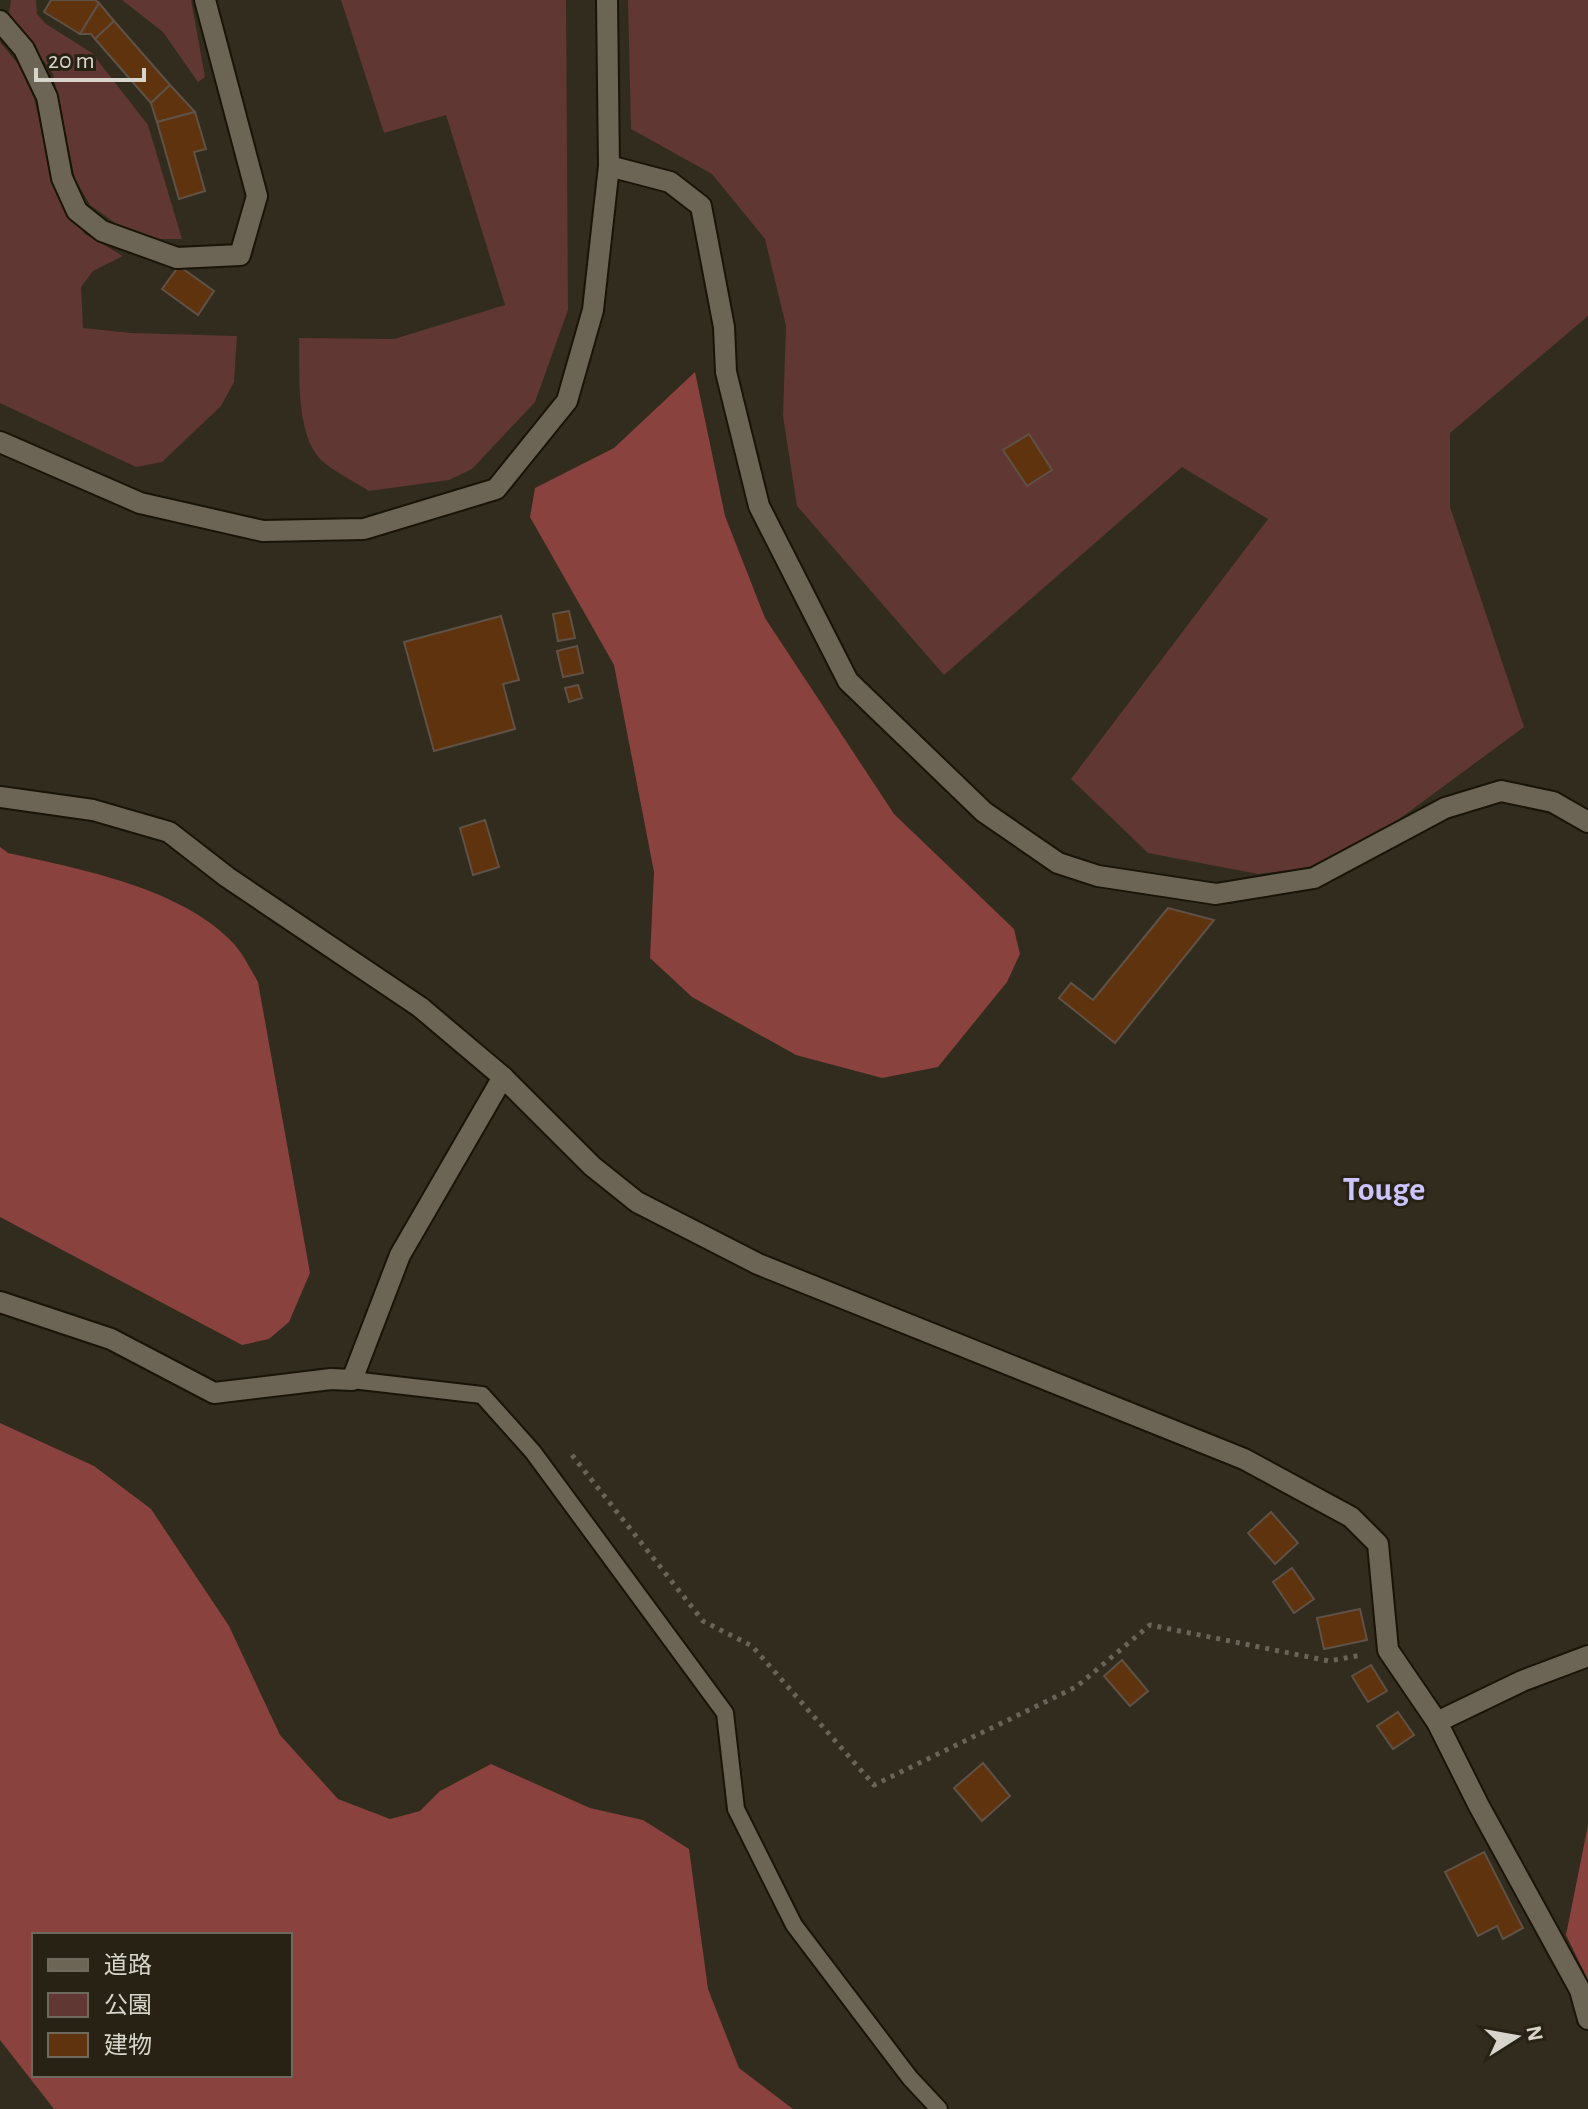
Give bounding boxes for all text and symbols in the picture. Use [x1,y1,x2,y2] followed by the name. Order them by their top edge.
[36,32,144,82] scale bar
[48,49,95,73] text: 20 m
[1343,1173,1425,1207] district label: Touge
[32,1933,292,2077] legend
[104,1952,152,1978] text: 道路
[104,1993,152,2018] text: 公園
[1476,1997,1556,2077] north arrow
[1522,2024,1547,2043] text: N
[104,2033,152,2058] text: 建物

